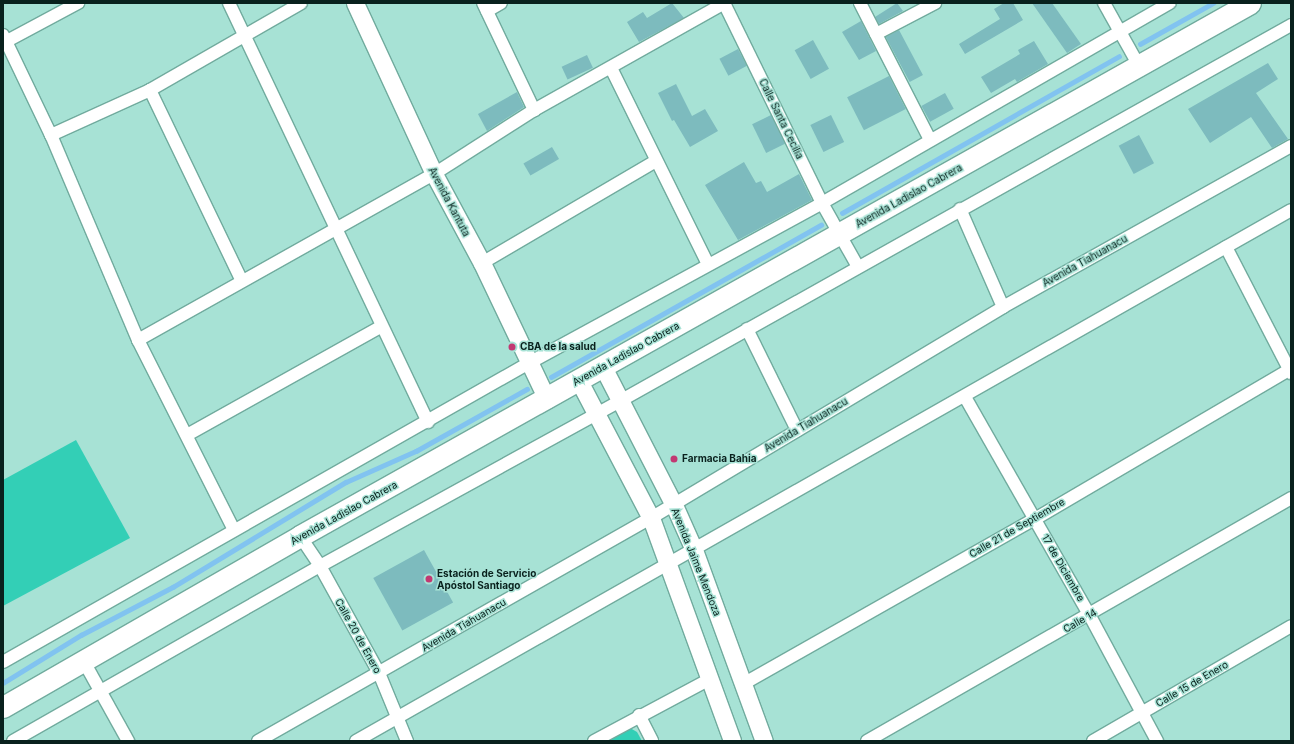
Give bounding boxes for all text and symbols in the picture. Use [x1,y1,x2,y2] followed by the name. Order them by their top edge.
[756,77,806,161] street label: Calle Santa Cecilia
[854,162,964,230] street label: Avenida Ladislao Cabrera
[426,165,472,239] street label: Avenida Kantuta
[1040,233,1130,289] street label: Avenida Tiahuanacu
[571,320,681,388] street label: Avenida Ladislao Cabrera
[520,341,596,353] place label: CBA de la salud
[507,342,517,352] marker: CBA de la salud
[762,395,850,455] street label: Avenida Tiahuanacu
[682,453,757,465] place label: Farmacia Bahia
[669,454,679,464] marker: Farmacia Bahia
[289,479,399,547] street label: Avenida Ladislao Cabrera
[967,496,1067,560] street label: Calle 21 de Septiembre
[669,506,723,618] street label: Avenida Jaime Mendoza
[1039,532,1087,604] street label: 17 de Diciembre
[437,567,536,590] place label: Estación de Servicio Apóstol Santiago
[424,574,434,584] marker: Estación de Servicio Apóstol Santiago
[332,596,384,676] street label: Calle 20 de Enero
[420,596,508,654] street label: Avenida Tiahuanacu
[1061,607,1099,635] street label: Calle 14
[1154,658,1230,710] street label: Calle 15 de Enero

